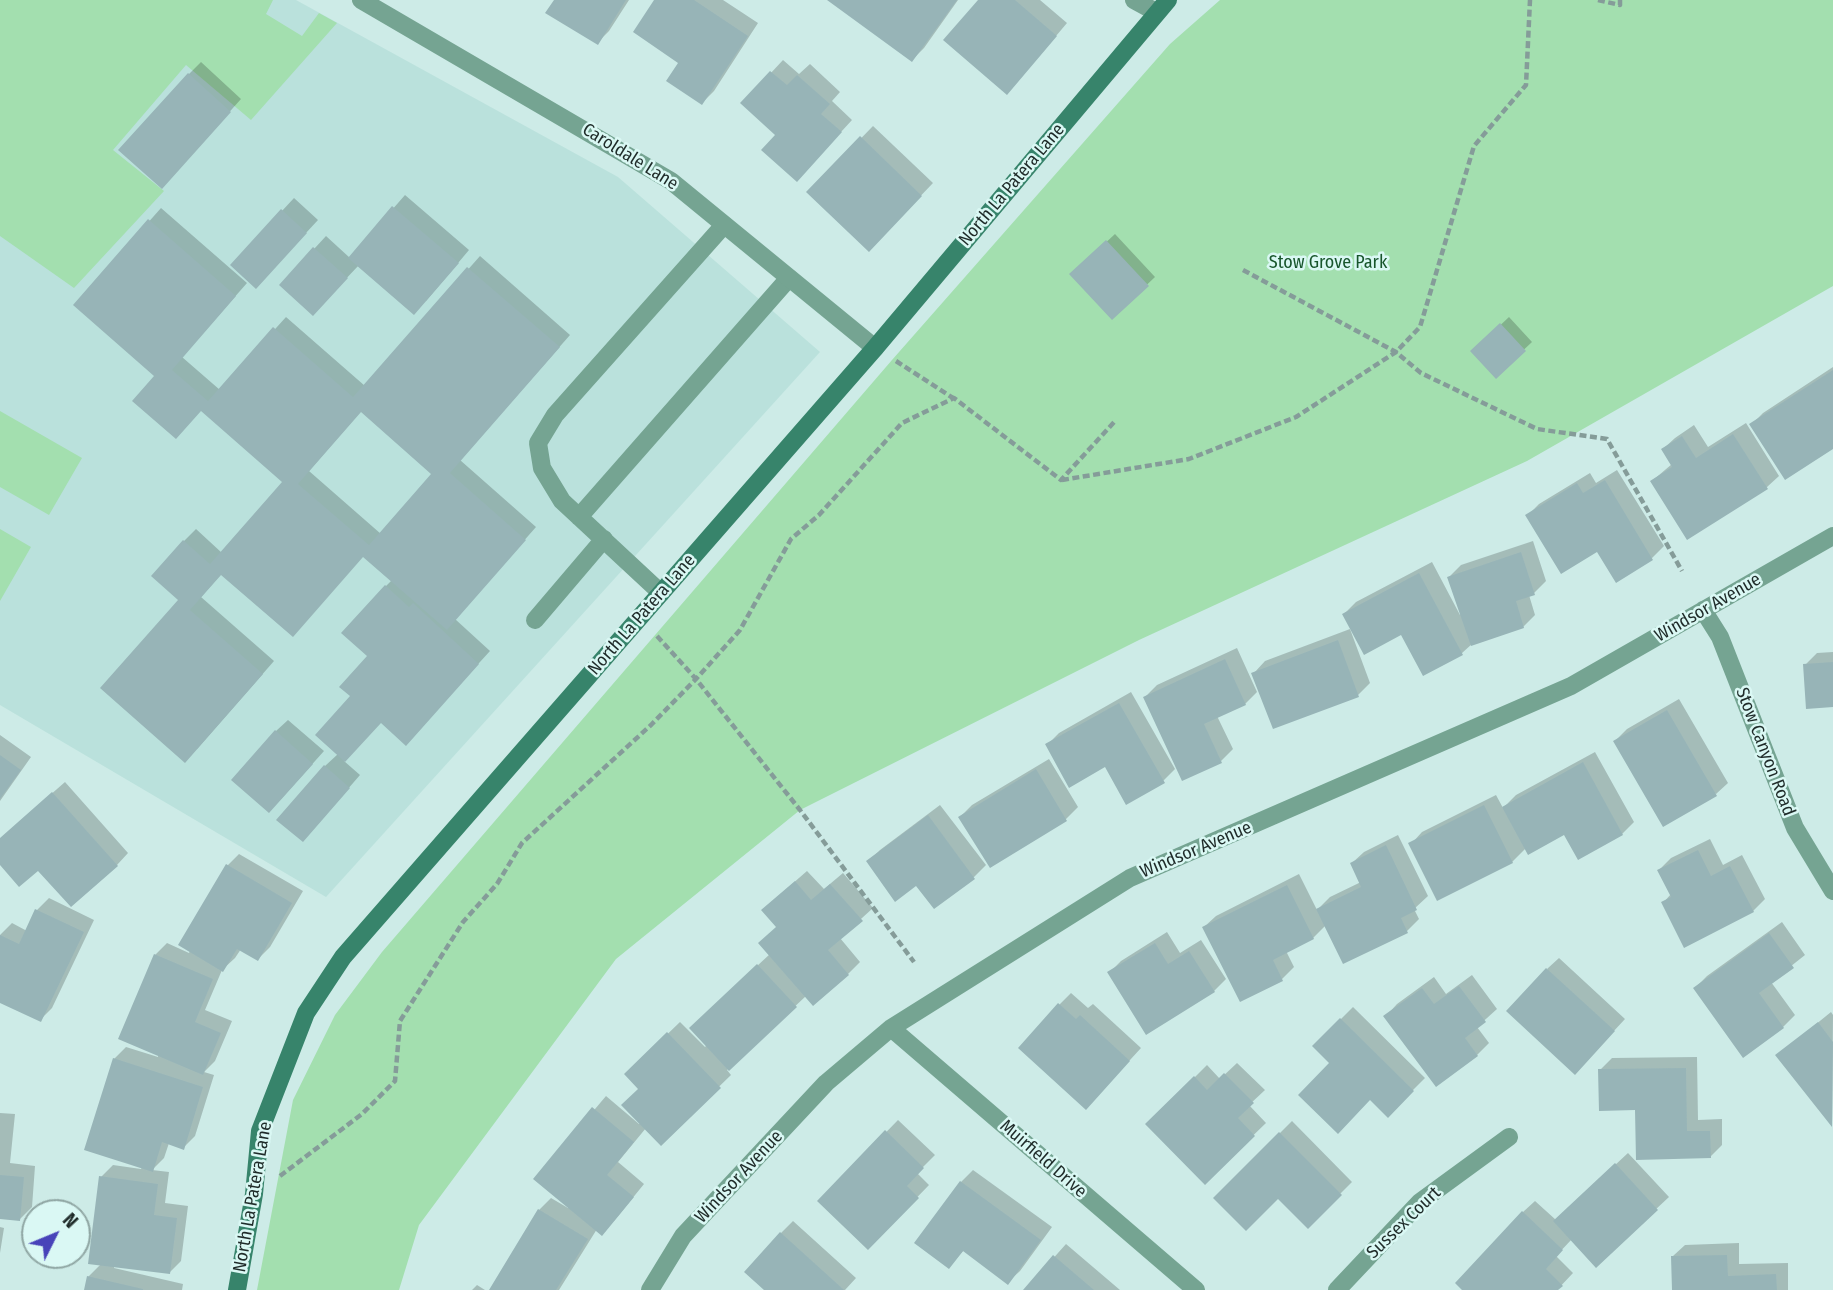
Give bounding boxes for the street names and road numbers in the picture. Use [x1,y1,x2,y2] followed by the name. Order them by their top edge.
[578,119,682,195] street label: Caroldale Lane
[955,120,1069,250] street label: North La Patera Lane
[584,550,700,680] street label: North La Patera Lane
[1651,569,1765,647] street label: Windsor Avenue
[1731,685,1799,819] street label: Stow Canyon Road
[1137,817,1255,883] street label: Windsor Avenue
[995,1115,1091,1203] street label: Muirfield Drive
[229,1120,277,1274] street label: North La Patera Lane
[691,1126,787,1228] street label: Windsor Avenue
[1363,1183,1445,1263] street label: Sussex Court

